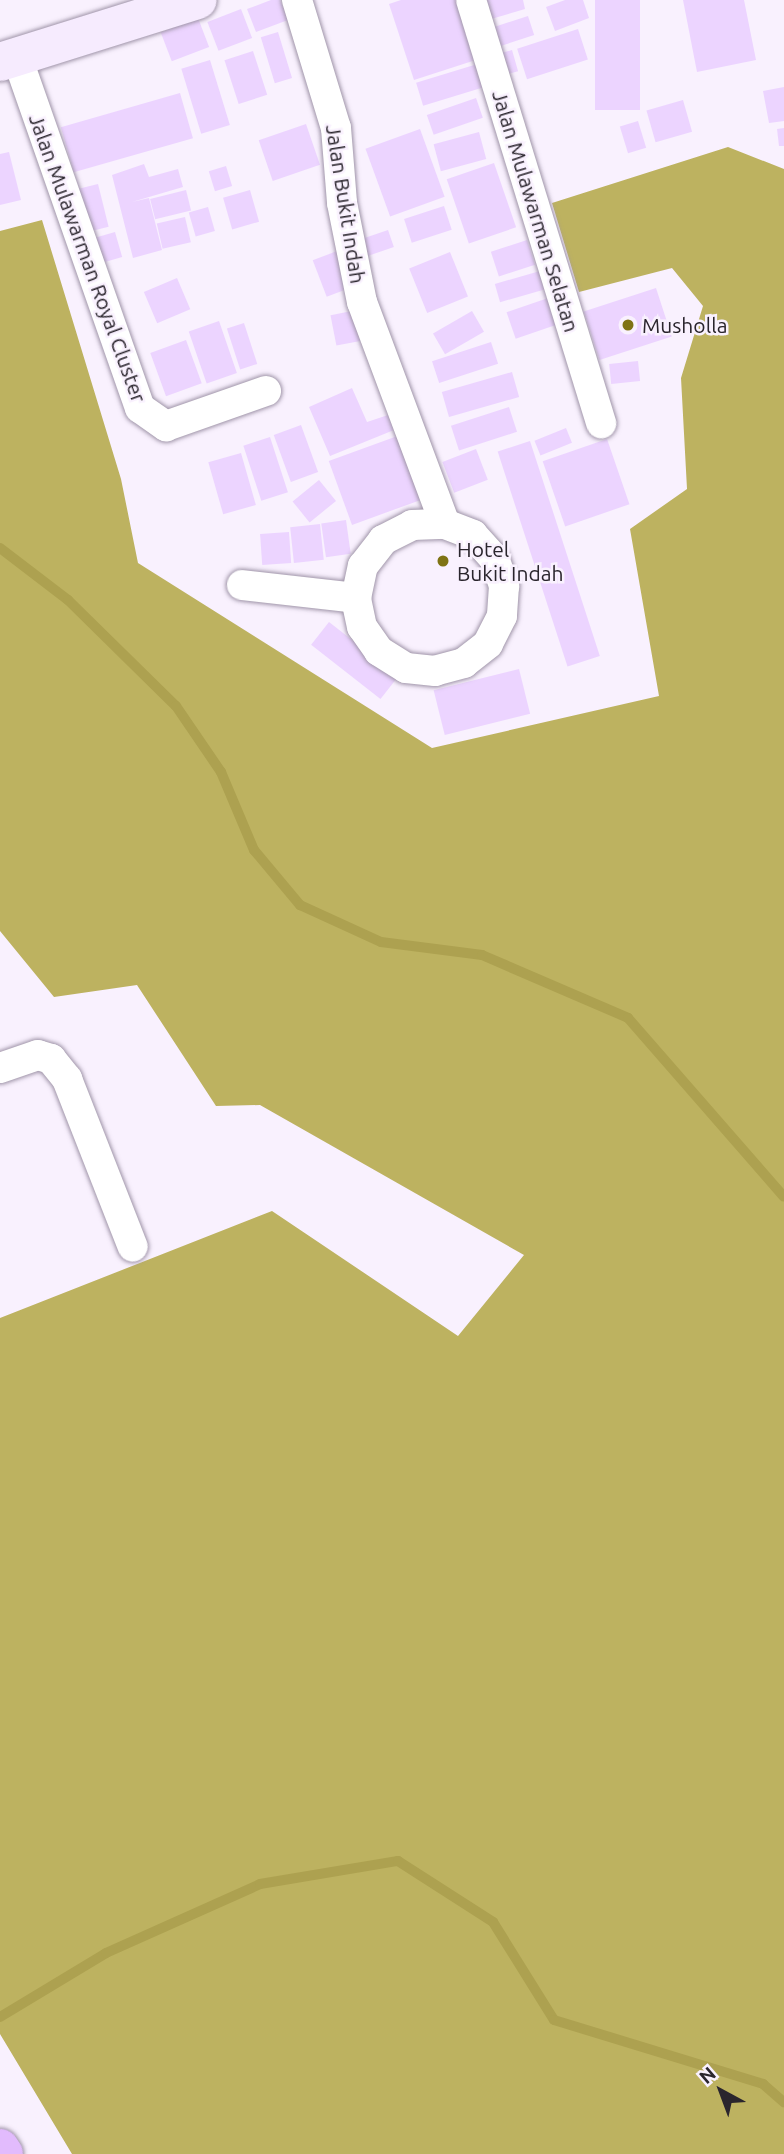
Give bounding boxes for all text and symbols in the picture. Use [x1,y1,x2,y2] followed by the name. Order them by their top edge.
[487,87,585,335] street label: Jalan Mulawarman Selatan
[24,110,152,406] street label: Jalan Mulawarman Royal Cluster
[321,123,371,285] street label: Jalan Bukit Indah
[642,312,727,338] place label: Musholla
[620,317,636,333] marker: Musholla
[457,536,564,586] place label: Hotel Bukit Indah
[435,553,451,569] marker: Hotel Bukit Indah
[686,2056,756,2126] north arrow
[695,2062,720,2088] text: N

